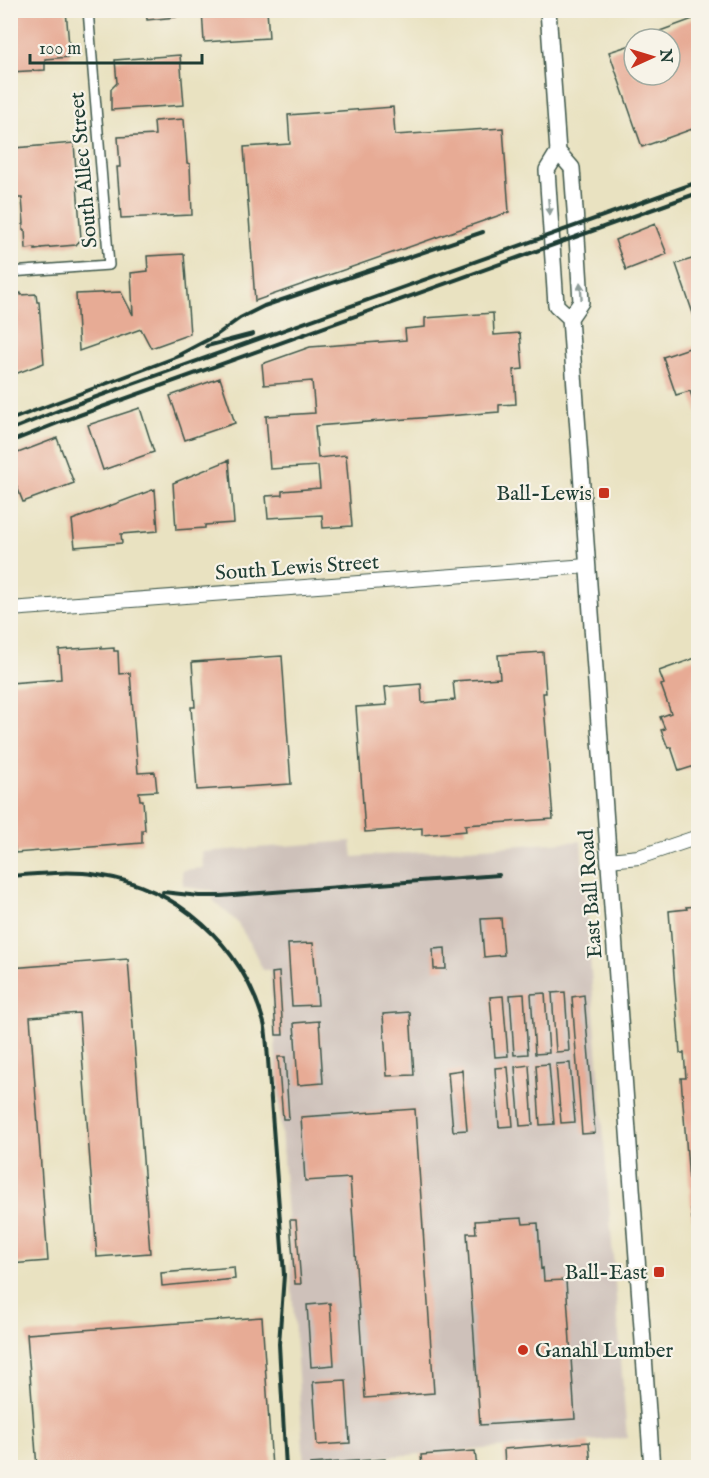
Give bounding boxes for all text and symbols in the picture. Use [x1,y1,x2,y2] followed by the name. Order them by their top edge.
[30,27,202,65] scale bar
[622,27,682,87] north arrow
[39,38,81,61] text: 100 m
[654,47,675,64] text: N
[64,91,105,249] street label: South Allec Street
[545,198,554,217] one-way arrow
[576,282,585,301] one-way arrow
[496,481,592,508] place label: Ball-Lewis
[597,486,611,500] marker: Ball-Lewis
[214,549,380,588] street label: South Lewis Street
[573,828,609,959] street label: East Ball Road
[565,1260,647,1287] place label: Ball-East
[652,1265,666,1279] marker: Ball-East
[535,1338,673,1365] place label: Ganahl Lumber
[516,1343,530,1357] marker: Ganahl Lumber

